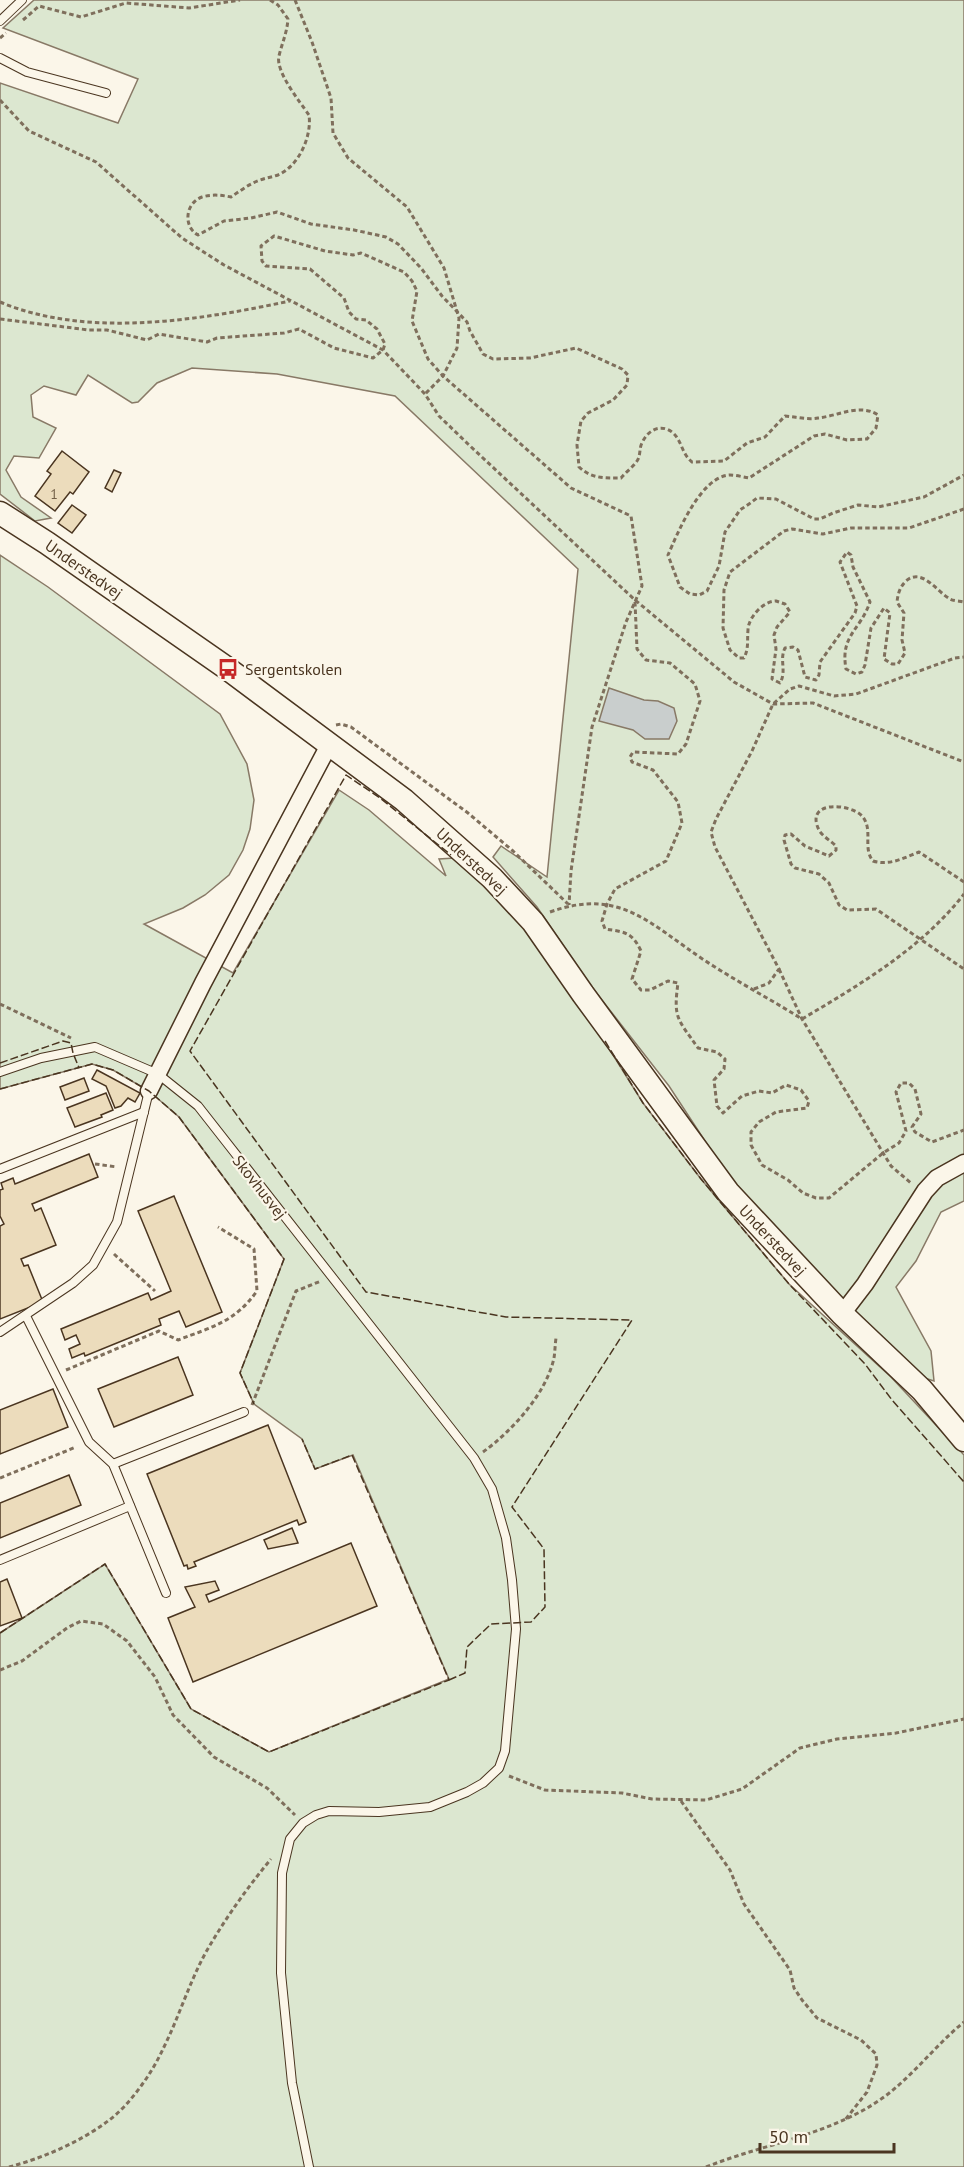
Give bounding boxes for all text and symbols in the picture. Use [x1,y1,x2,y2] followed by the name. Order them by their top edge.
[50,485,58,503] house number: 1
[41,535,127,603] street label: Understedvej
[216,657,240,681] bus stop icon: Sergentskolen
[245,659,342,679] place label: Sergentskolen
[432,823,512,899] street label: Understedvej
[229,1151,291,1223] street label: Skovhusvej
[735,1200,811,1280] street label: Understedvej
[760,2116,894,2154] scale bar
[769,2125,808,2148] text: 50 m

